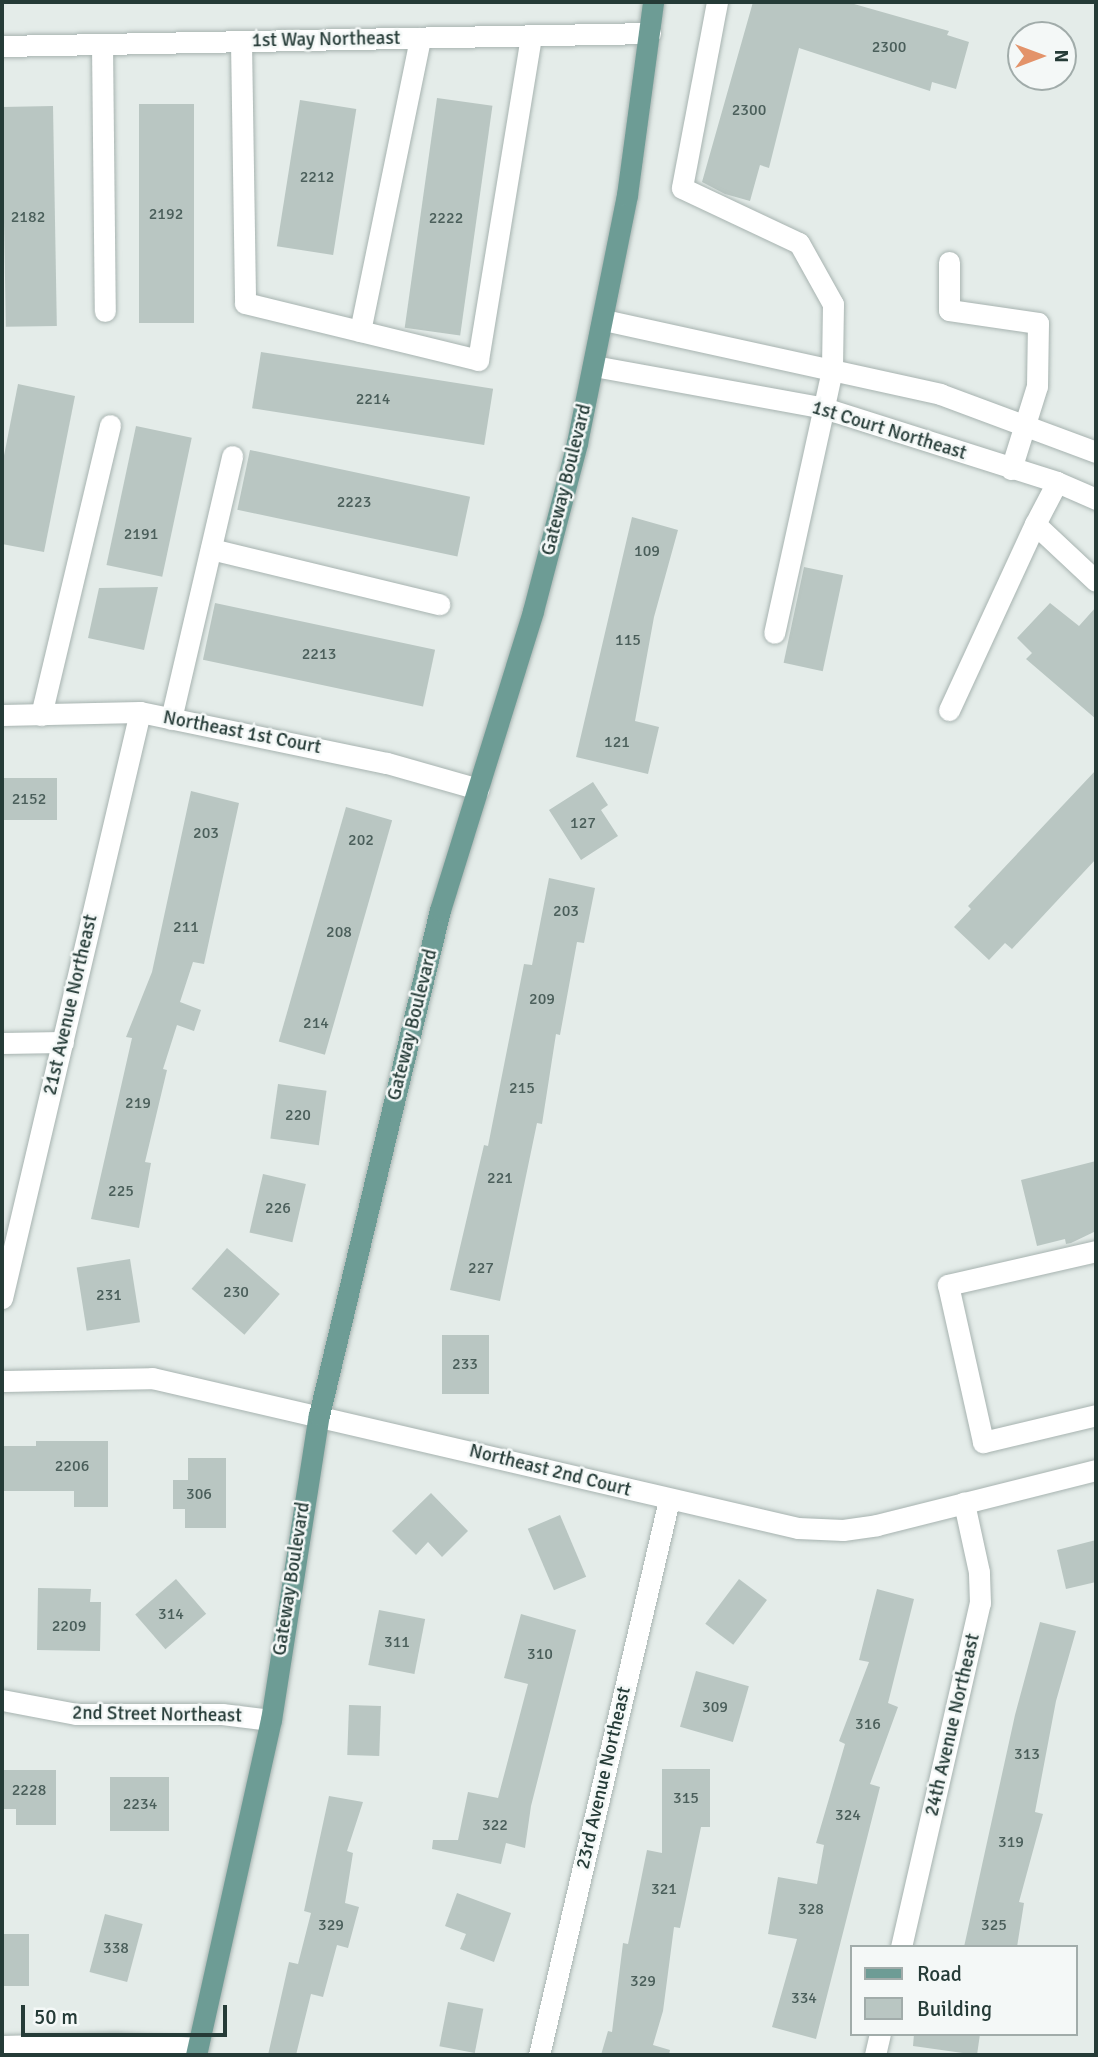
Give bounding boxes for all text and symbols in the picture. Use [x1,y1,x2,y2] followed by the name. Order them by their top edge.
[1007,21,1077,91] north arrow
[252,27,400,53] street label: 1st Way Northeast
[872,37,906,57] house number: 2300
[1049,49,1073,63] text: N
[732,100,766,120] house number: 2300
[300,167,334,187] house number: 2212
[149,204,183,224] house number: 2192
[11,207,45,227] house number: 2182
[429,208,463,228] house number: 2222
[356,389,390,409] house number: 2214
[809,397,969,465] street label: 1st Court Northeast
[537,402,597,558] street label: Gateway Boulevard
[337,492,371,512] house number: 2223
[124,524,158,544] house number: 2191
[634,541,660,561] house number: 109
[615,630,641,650] house number: 115
[302,644,336,664] house number: 2213
[161,706,323,760] street label: Northeast 1st Court
[604,732,630,752] house number: 121
[12,789,46,809] house number: 2152
[570,813,596,833] house number: 127
[193,823,219,843] house number: 203
[348,830,374,850] house number: 202
[553,901,579,921] house number: 203
[39,913,103,1097] street label: 21st Avenue Northeast
[173,917,199,937] house number: 211
[326,922,352,942] house number: 208
[383,947,443,1103] street label: Gateway Boulevard
[529,989,555,1009] house number: 209
[303,1013,329,1033] house number: 214
[509,1078,535,1098] house number: 215
[125,1093,151,1113] house number: 219
[285,1105,311,1125] house number: 220
[487,1168,513,1188] house number: 221
[108,1181,134,1201] house number: 225
[265,1198,291,1218] house number: 226
[468,1258,494,1278] house number: 227
[223,1282,249,1302] house number: 230
[96,1285,122,1305] house number: 231
[452,1354,478,1374] house number: 233
[467,1440,633,1502] street label: Northeast 2nd Court
[55,1456,89,1476] house number: 2206
[186,1484,212,1504] house number: 306
[269,1501,315,1657] street label: Gateway Boulevard
[158,1604,184,1624] house number: 314
[52,1616,86,1636] house number: 2209
[384,1632,410,1652] house number: 311
[921,1632,985,1818] street label: 24th Avenue Northeast
[527,1644,553,1664] house number: 310
[572,1685,636,1871] street label: 23rd Avenue Northeast
[702,1697,728,1717] house number: 309
[72,1702,242,1728] street label: 2nd Street Northeast
[855,1714,881,1734] house number: 316
[1014,1744,1040,1764] house number: 313
[12,1780,46,1800] house number: 2228
[673,1788,699,1808] house number: 315
[123,1794,157,1814] house number: 2234
[835,1805,861,1825] house number: 324
[482,1815,508,1835] house number: 322
[998,1832,1024,1852] house number: 319
[651,1879,677,1899] house number: 321
[798,1899,824,1919] house number: 328
[318,1915,344,1935] house number: 329
[981,1915,1007,1935] house number: 325
[103,1938,129,1958] house number: 338
[850,1945,1077,2036] legend
[917,1961,962,1987] text: Road
[630,1971,656,1991] house number: 329
[791,1988,817,2008] house number: 334
[24,1990,231,2034] scale bar
[917,1996,992,2022] text: Building
[34,2004,78,2030] text: 50 m

